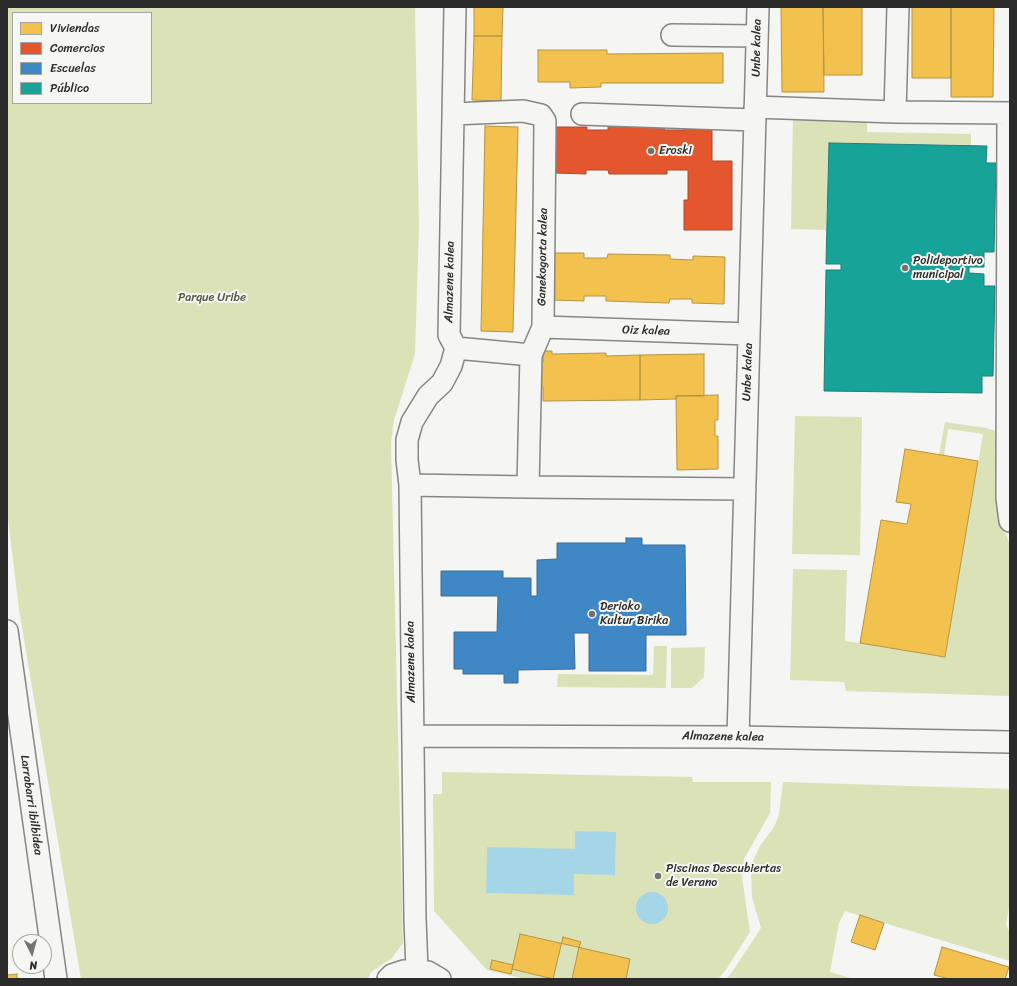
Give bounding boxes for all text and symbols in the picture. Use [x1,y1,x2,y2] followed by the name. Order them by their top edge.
[12,12,152,104] legend
[50,17,99,39] text: Viviendas
[749,19,765,77] street label: Unbe kalea
[50,37,105,59] text: Comercios
[50,57,96,79] text: Escuelas
[50,77,89,99] text: Público
[659,144,692,158] place label: Eroski
[646,146,656,156] marker: Eroski
[535,208,551,306] street label: Ganekogorta kalea
[442,241,458,323] street label: Almazene kalea
[913,254,983,282] place label: Polideportivo municipal
[900,263,910,273] marker: Polideportivo municipal
[178,291,246,305] park label: Parque Uribe
[622,323,670,339] street label: Oiz kalea
[740,343,756,401] street label: Unbe kalea
[600,600,668,628] place label: Derioko Kultur Birika
[587,609,597,619] marker: Derioko Kultur Birika
[403,621,419,703] street label: Almazene kalea
[682,729,764,745] street label: Almazene kalea
[17,754,45,856] street label: Larrabarri ibilbidea
[666,862,781,890] place label: Piscinas Descubiertas de Verano
[653,871,663,881] marker: Piscinas Descubiertas de Verano
[12,934,52,974] north arrow
[28,956,38,975] text: N

